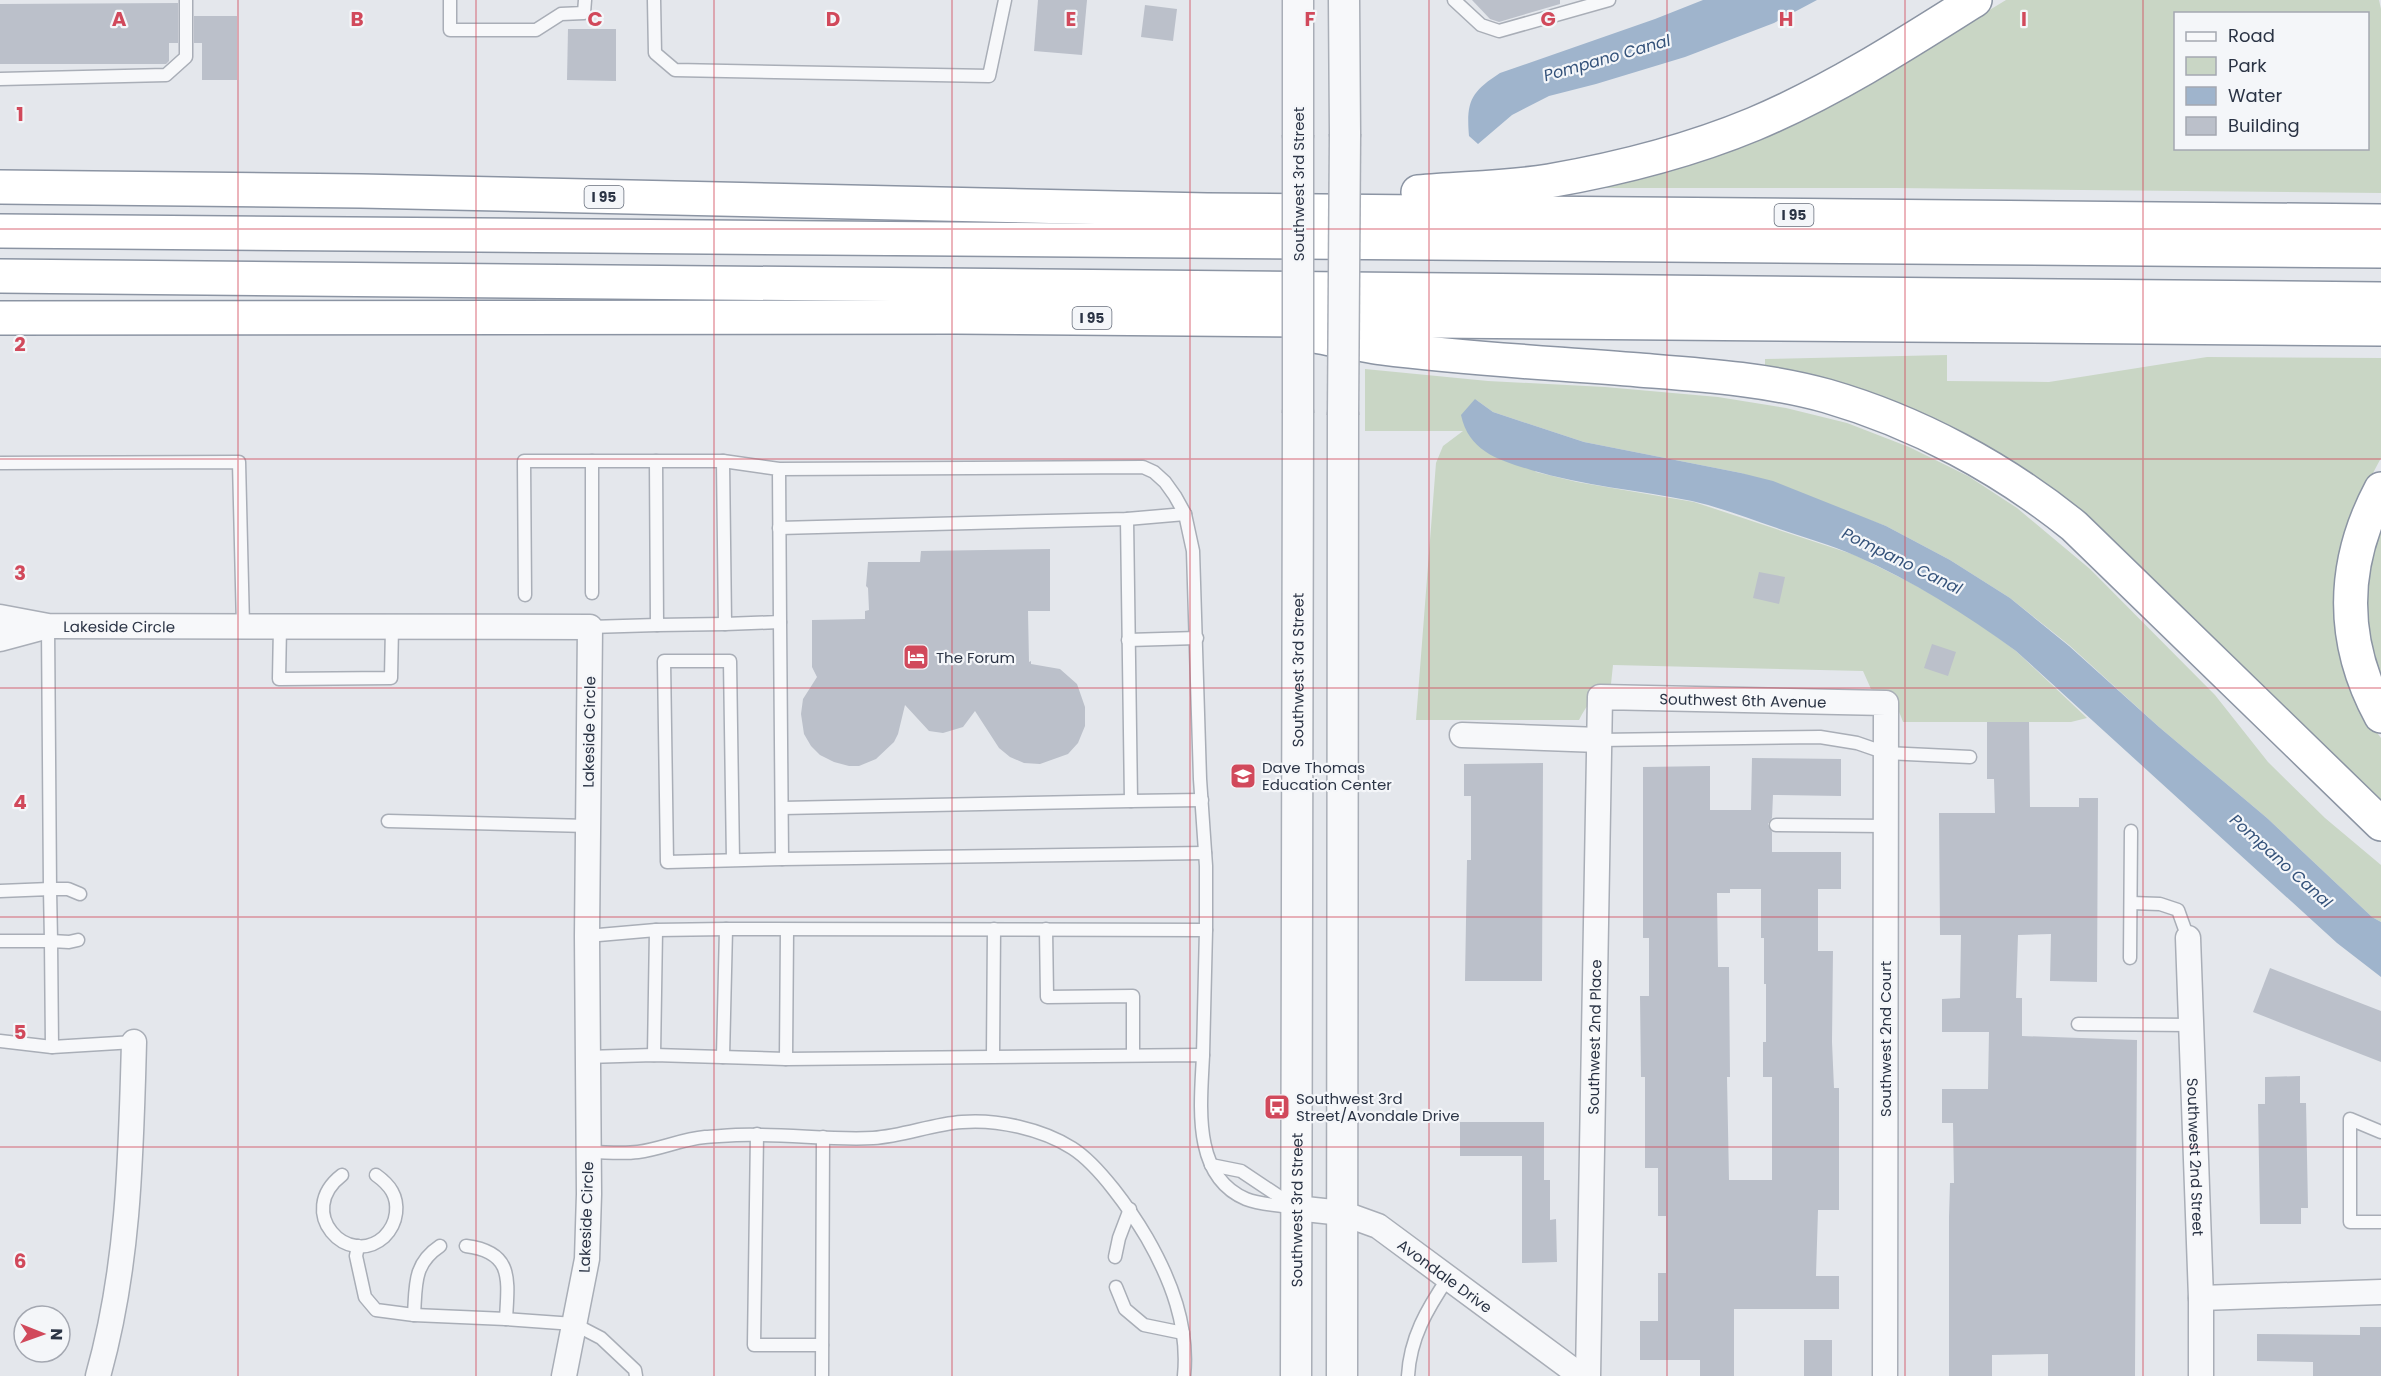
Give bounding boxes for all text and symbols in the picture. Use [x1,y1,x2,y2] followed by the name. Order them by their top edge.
[112,5,127,33] text: A
[350,5,364,33] text: B
[587,5,603,33] text: C
[826,5,840,33] text: D
[1066,5,1076,33] text: E
[1305,5,1316,33] text: F
[1540,5,1556,33] text: G
[1779,5,1793,33] text: H
[2021,5,2027,33] text: I
[2174,12,2369,150] legend
[2228,23,2275,48] text: Road
[1541,29,1673,87] water label: Pompano Canal
[2228,53,2267,78] text: Park
[2228,83,2282,108] text: Water
[16,100,24,128] text: 1
[1288,107,1309,261] street label: Southwest 3rd Street
[2228,113,2300,138] text: Building
[584,186,624,208] road number: I 95
[1774,204,1814,226] road number: I 95
[1072,307,1112,329] road number: I 95
[14,330,26,358] text: 2
[1838,522,1966,600] water label: Pompano Canal
[14,559,26,587] text: 3
[1287,593,1308,747] street label: Southwest 3rd Street
[63,616,175,637] street label: Lakeside Circle
[901,642,931,672] hotel icon: The Forum
[936,647,1015,668] place label: The Forum
[578,676,600,788] street label: Lakeside Circle
[1659,688,1827,712] street label: Southwest 6th Avenue
[1262,757,1392,795] place label: Dave Thomas Education Center
[1228,761,1258,791] school or university icon: Dave Thomas Education Center
[13,788,27,816] text: 4
[2225,809,2337,913] water label: Pompano Canal
[1582,959,1606,1115] street label: Southwest 2nd Place
[1875,961,1896,1117] street label: Southwest 2nd Court
[14,1018,27,1046] text: 5
[2183,1077,2209,1236] street label: Southwest 2nd Street
[1296,1088,1460,1126] place label: Southwest 3rd Street/Avondale Drive
[1262,1092,1292,1122] bus stop icon: Southwest 3rd Street/Avondale Drive
[1286,1133,1307,1287] street label: Southwest 3rd Street
[574,1161,598,1273] street label: Lakeside Circle
[1394,1234,1497,1318] street label: Avondale Drive
[14,1247,26,1275] text: 6
[12,1304,72,1364] north arrow
[45,1328,68,1340] text: N

